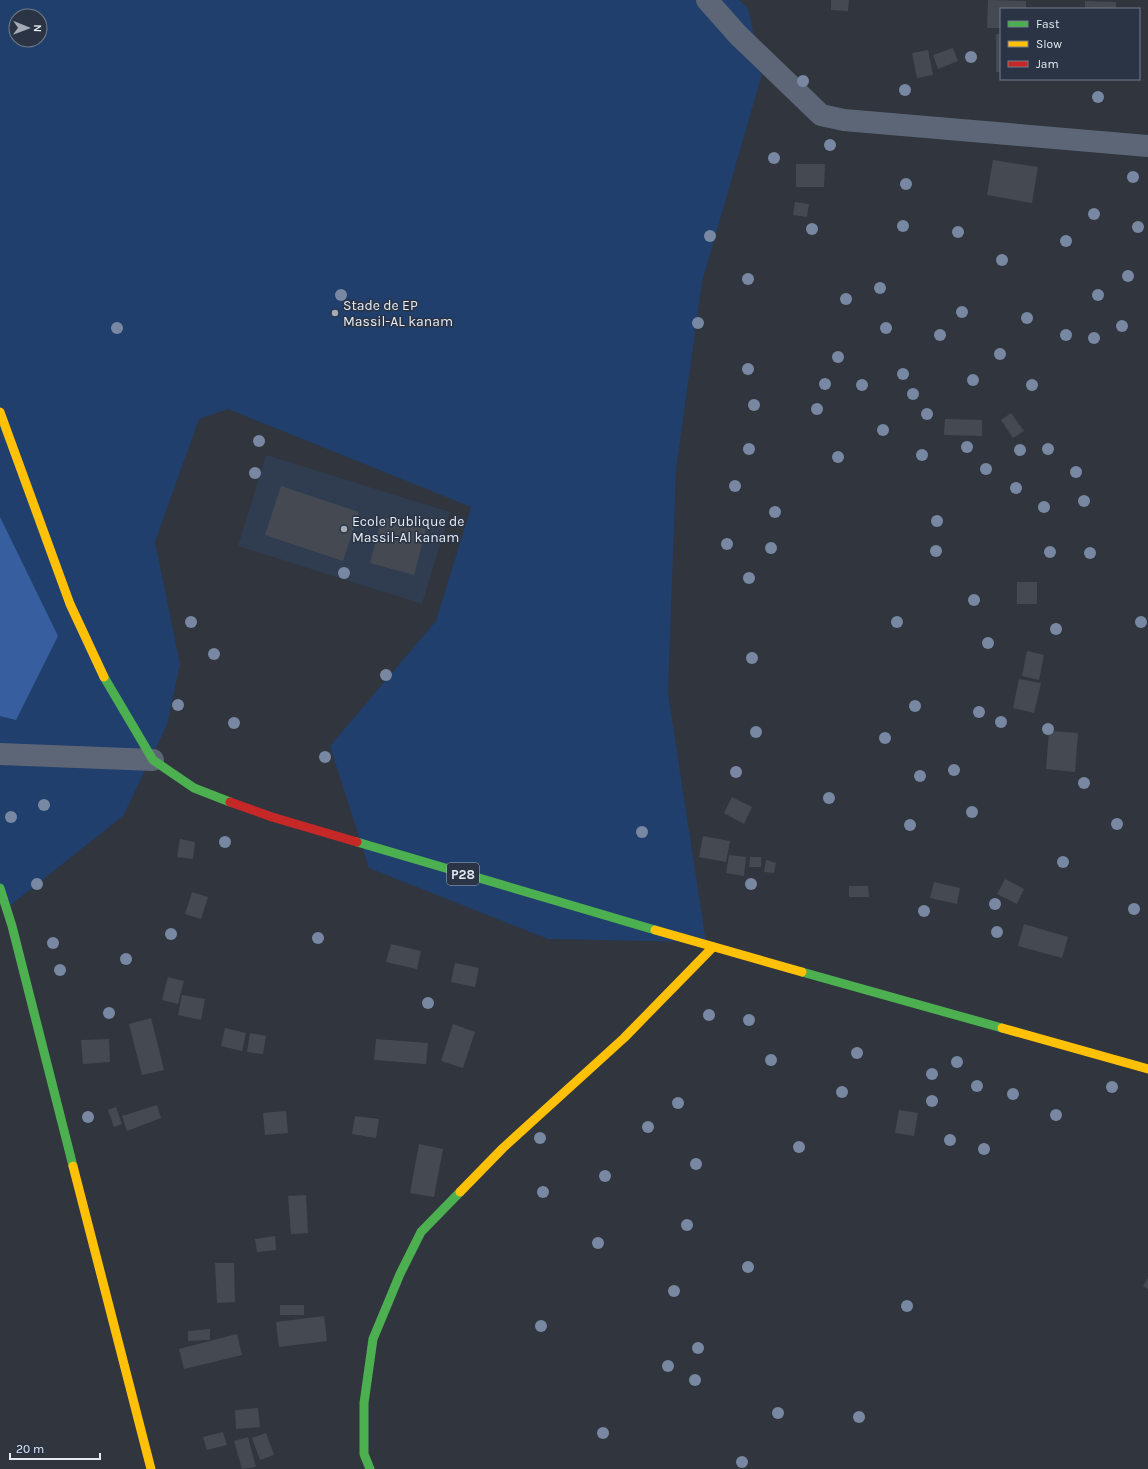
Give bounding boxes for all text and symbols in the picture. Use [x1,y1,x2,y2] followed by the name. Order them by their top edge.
[8,8,48,48] north arrow
[1000,8,1140,80] legend
[1036,17,1060,31] text: Fast
[31,24,44,32] text: N
[1036,37,1062,51] text: Slow
[1036,57,1059,71] text: Jam
[343,297,453,330] place label: Stade de EP Massil-AL kanam
[330,308,340,318] marker: Stade de EP Massil-AL kanam
[352,513,464,546] place label: Ecole Publique de Massil-Al kanam
[339,524,349,534] marker: Ecole Publique de Massil-Al kanam
[447,863,479,885] road number: P28
[10,1435,100,1461] scale bar
[16,1442,44,1456] text: 20 m

